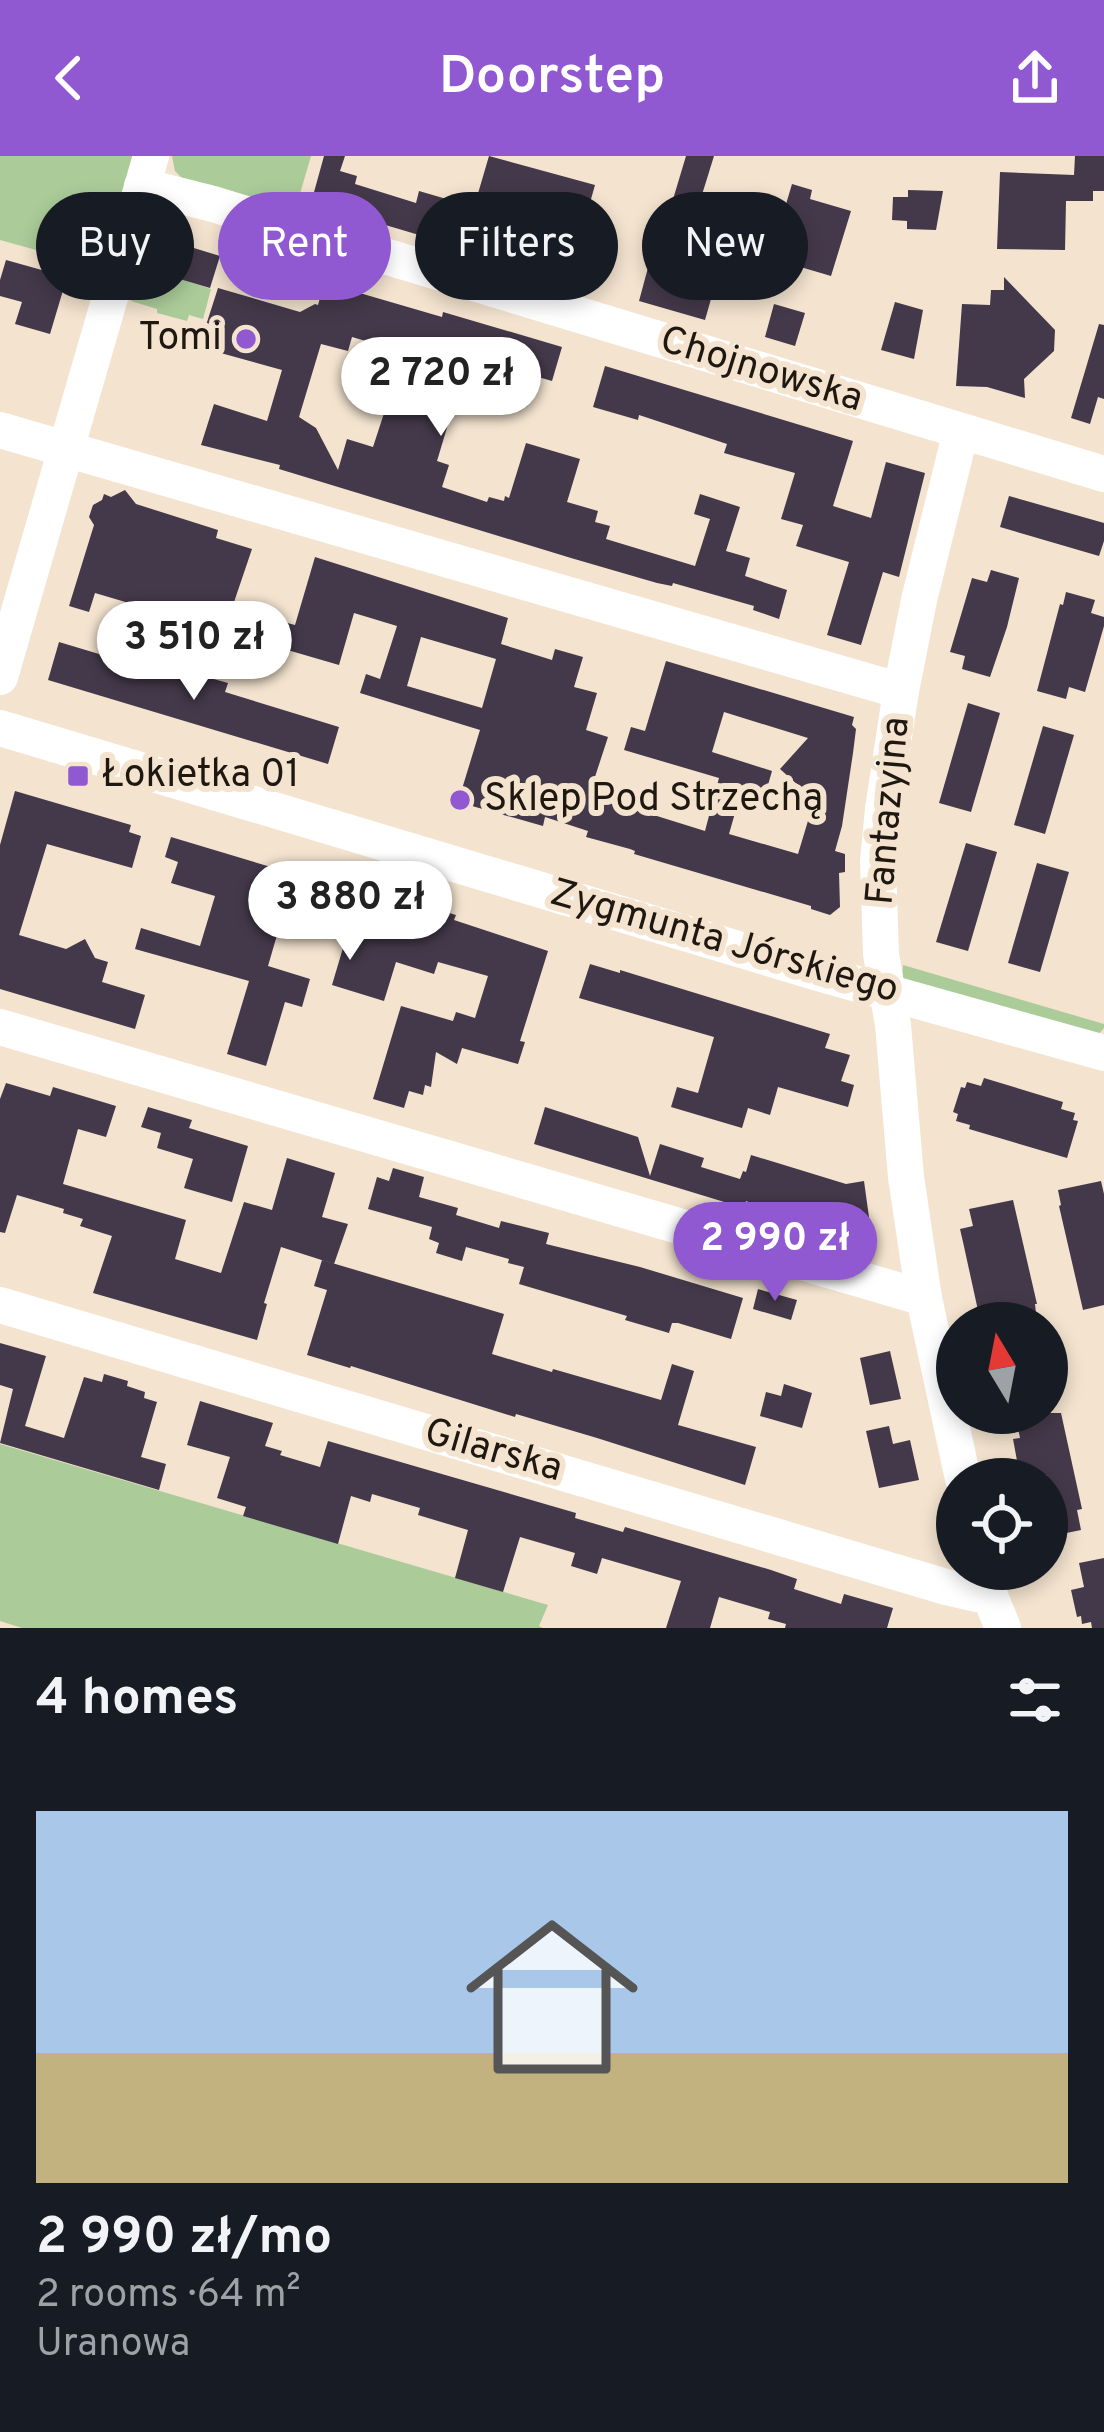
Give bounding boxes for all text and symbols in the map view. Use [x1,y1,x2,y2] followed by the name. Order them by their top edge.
[439,44,665,113] text: Doorstep
[36,45,102,111] icon: back
[1002,45,1068,111] icon: share
[36,192,194,300] chip: Buy
[218,192,391,300] chip: Rent
[415,192,618,300] chip: Filters
[642,192,808,300] chip: New
[138,315,222,364] place label: Tomi
[654,317,868,425] street label: Chojnowska
[233,326,259,352] marker: Tomi
[317,337,565,439] pin: 2 720 zł
[368,351,514,400] text: 2 720 zł
[70,601,318,703] pin: 3 510 zł
[124,615,264,664] text: 3 510 zł
[857,715,923,907] street label: Fantazyjna
[102,752,300,801] place label: Łokietka 01
[65,763,91,789] marker: Łokietka 01
[484,776,823,825] place label: Sklep Pod Strzechą
[447,787,473,813] marker: Sklep Pod Strzechą
[226,861,474,963] pin: 3 880 zł
[544,870,904,1016] street label: Zygmunta Jórskiego
[275,875,425,924] text: 3 880 zł
[651,1202,899,1304] pin: 2 990 zł
[700,1216,850,1265] text: 2 990 zł
[936,1302,1068,1434] north arrow
[936,1302,1068,1590] map controls
[418,1409,568,1495] street label: Gilarska
[936,1458,1068,1590] button: locate
[1002,1667,1068,1733] icon: filters
[36,1668,238,1733] text: 4 homes
[444,1889,660,2105] icon: home
[36,2207,332,2272] text: 2 990 zł/mo
[36,2272,301,2321] text: 2 rooms · 64 m²
[36,2321,190,2370] text: Uranowa

